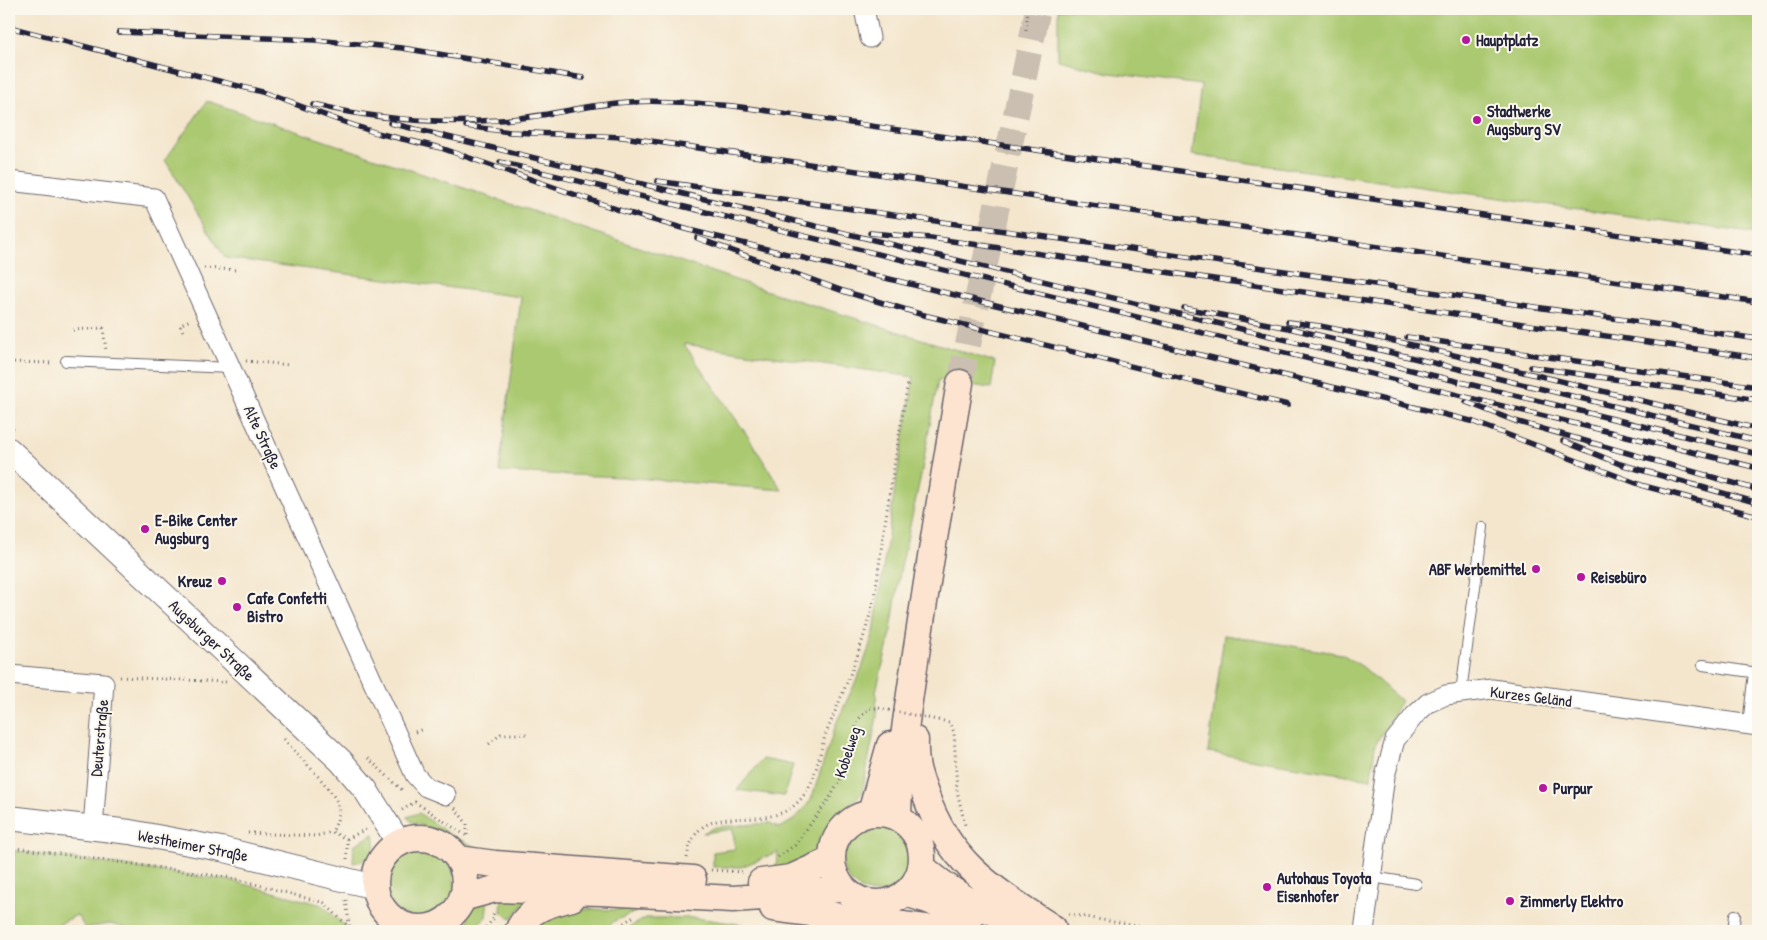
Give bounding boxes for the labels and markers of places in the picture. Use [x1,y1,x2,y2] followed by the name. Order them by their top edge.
[1476,29,1538,52] place label: Hauptplatz
[1460,34,1472,46] marker: Hauptplatz
[1487,100,1562,141] place label: Stadtwerke Augsburg SV
[1471,114,1483,126] marker: Stadtwerke Augsburg SV
[155,509,238,550] place label: E-Bike Center Augsburg
[139,523,151,535] marker: E-Bike Center Augsburg
[1429,558,1527,580] place label: ABF Werbemittel
[1530,563,1542,575] marker: ABF Werbemittel
[1591,566,1647,588] place label: Reisebüro
[178,570,212,592] place label: Kreuz
[1575,571,1587,583] marker: Reisebüro
[216,575,228,587] marker: Kreuz
[247,587,327,627] place label: Cafe Confetti Bistro
[231,601,243,613] marker: Cafe Confetti Bistro
[1553,777,1594,800] place label: Purpur
[1537,782,1549,794] marker: Purpur
[1277,867,1372,907] place label: Autohaus Toyota Eisenhofer
[1261,881,1273,893] marker: Autohaus Toyota Eisenhofer
[1520,890,1624,913] place label: Zimmerly Elektro
[1504,895,1516,907] marker: Zimmerly Elektro

